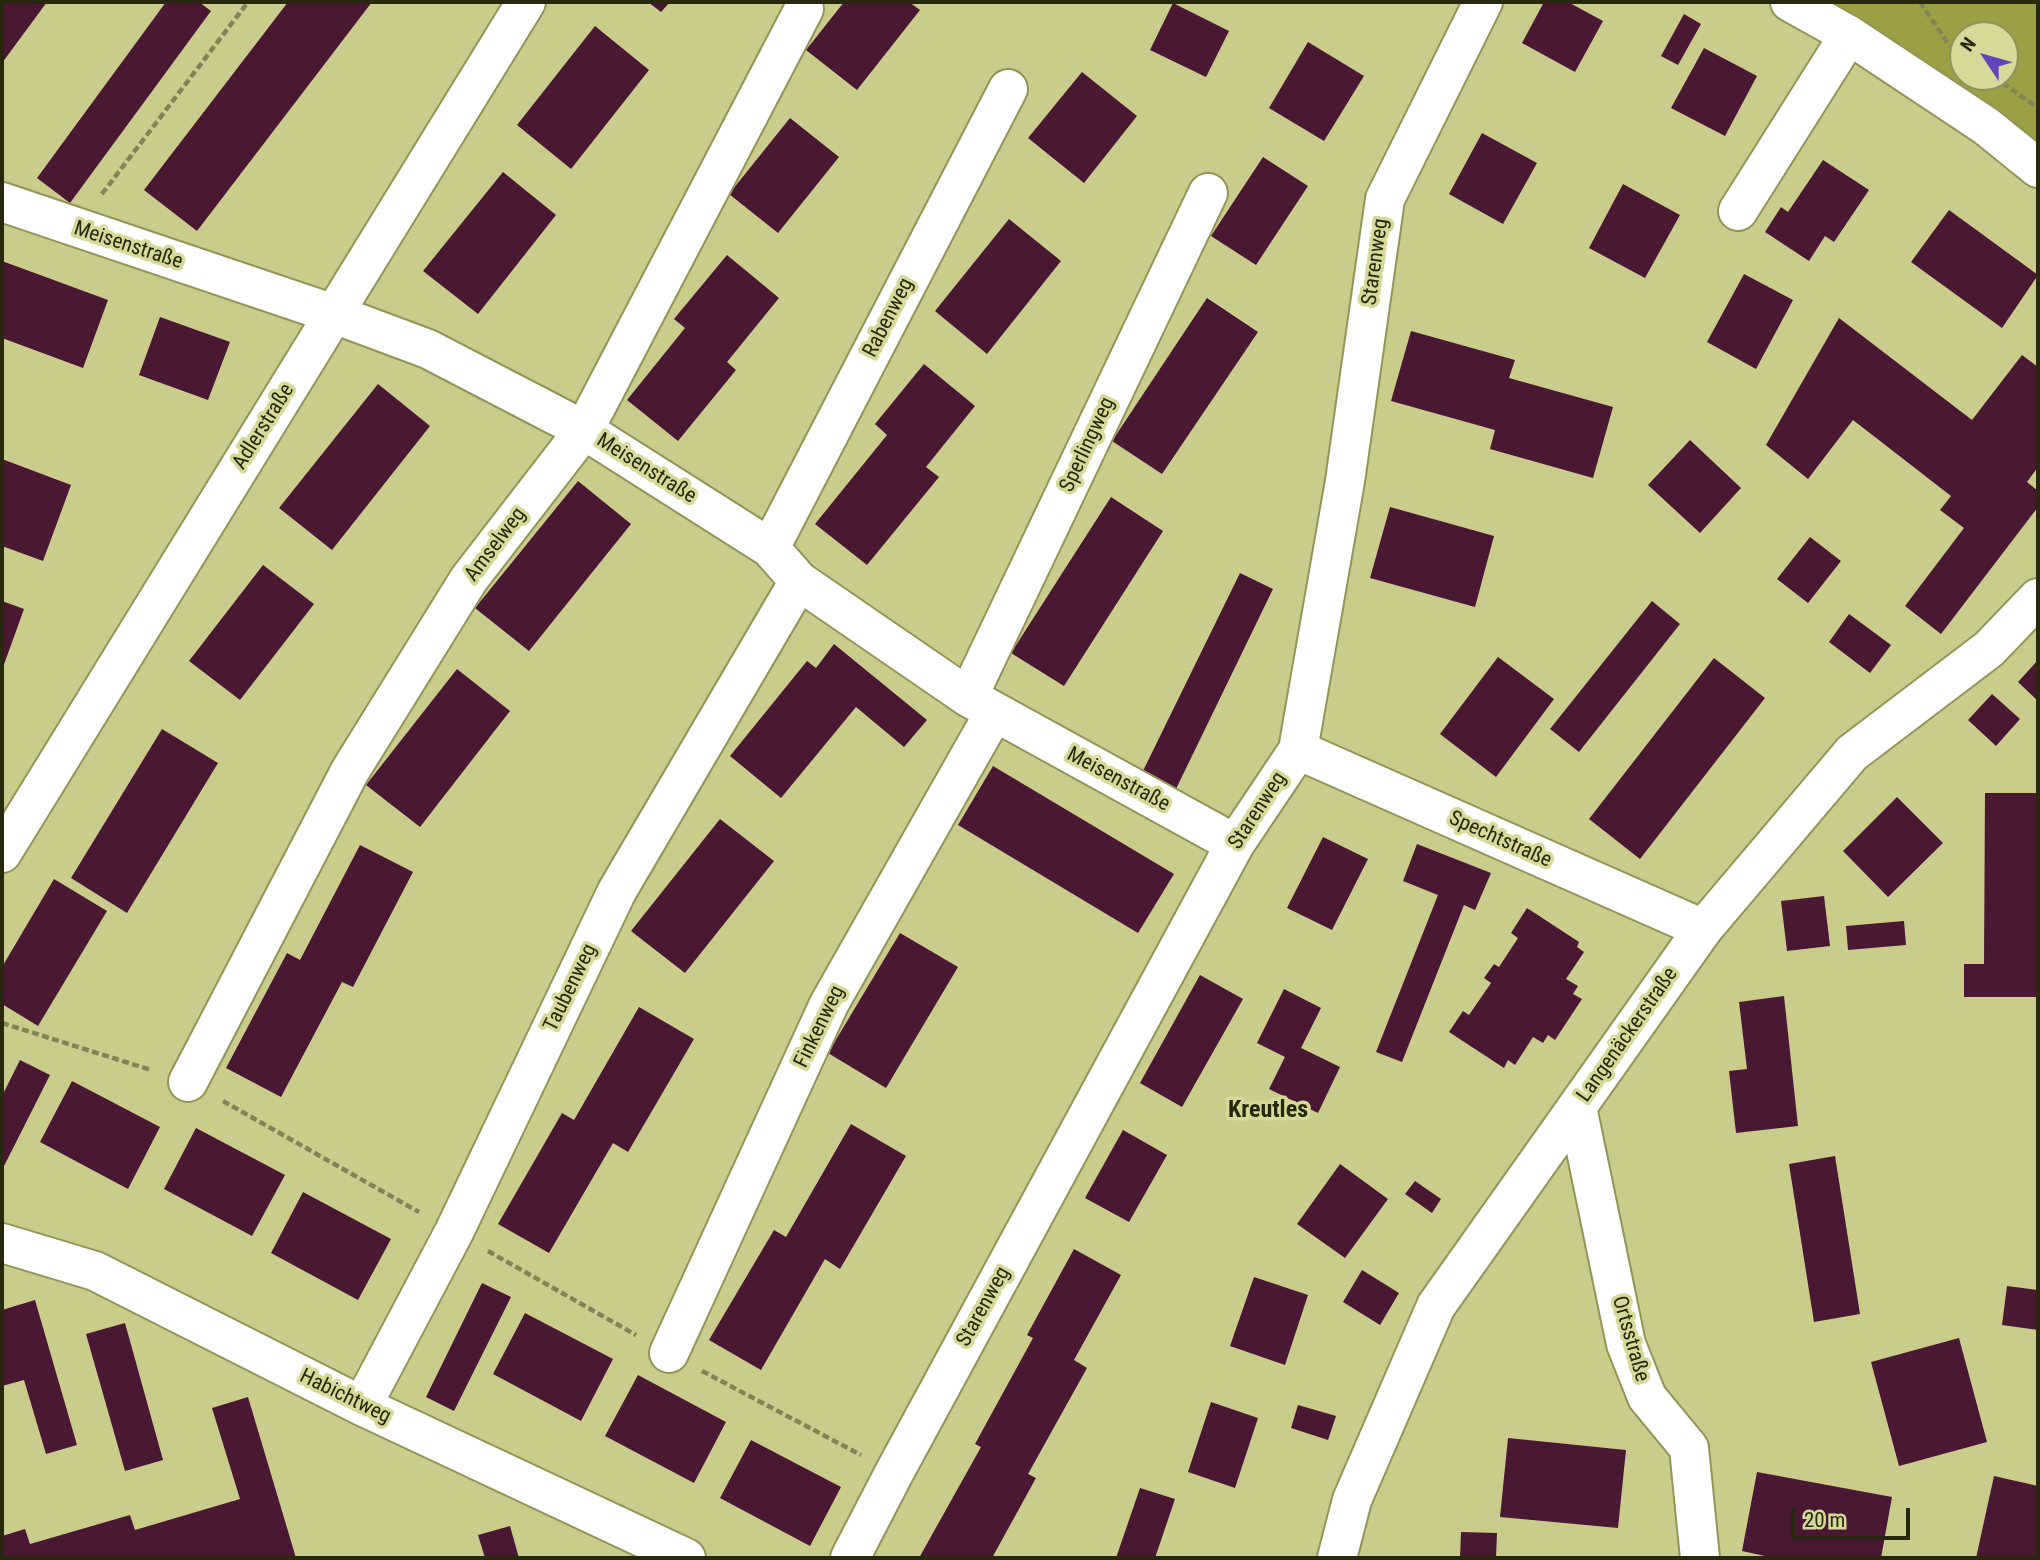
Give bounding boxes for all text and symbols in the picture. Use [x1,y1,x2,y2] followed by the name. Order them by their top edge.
[1949,21,2019,91] north arrow
[1955,33,1981,56] text: N
[70,217,186,275] street label: Meisenstraße
[1357,217,1395,307] street label: Starenweg
[858,274,920,362] street label: Rabenweg
[228,380,300,474] street label: Adlerstraße
[1055,394,1121,496] street label: Sperlingweg
[592,428,700,510] street label: Meisenstraße
[460,503,532,587] street label: Amselweg
[1062,742,1174,818] street label: Meisenstraße
[1224,768,1292,854] street label: Starenweg
[1445,806,1555,874] street label: Spechtstraße
[539,940,603,1036] street label: Taubenweg
[1572,963,1684,1107] street label: Langenäckerstraße
[789,982,851,1072] street label: Finkenweg
[1228,1097,1308,1125] district label: Kreutles
[952,1263,1016,1351] street label: Starenweg
[1606,1293,1654,1385] street label: Ortsstraße
[295,1364,395,1430] street label: Habichtweg
[1795,1494,1914,1538] scale bar
[1804,1508,1845,1532] text: 20 m

